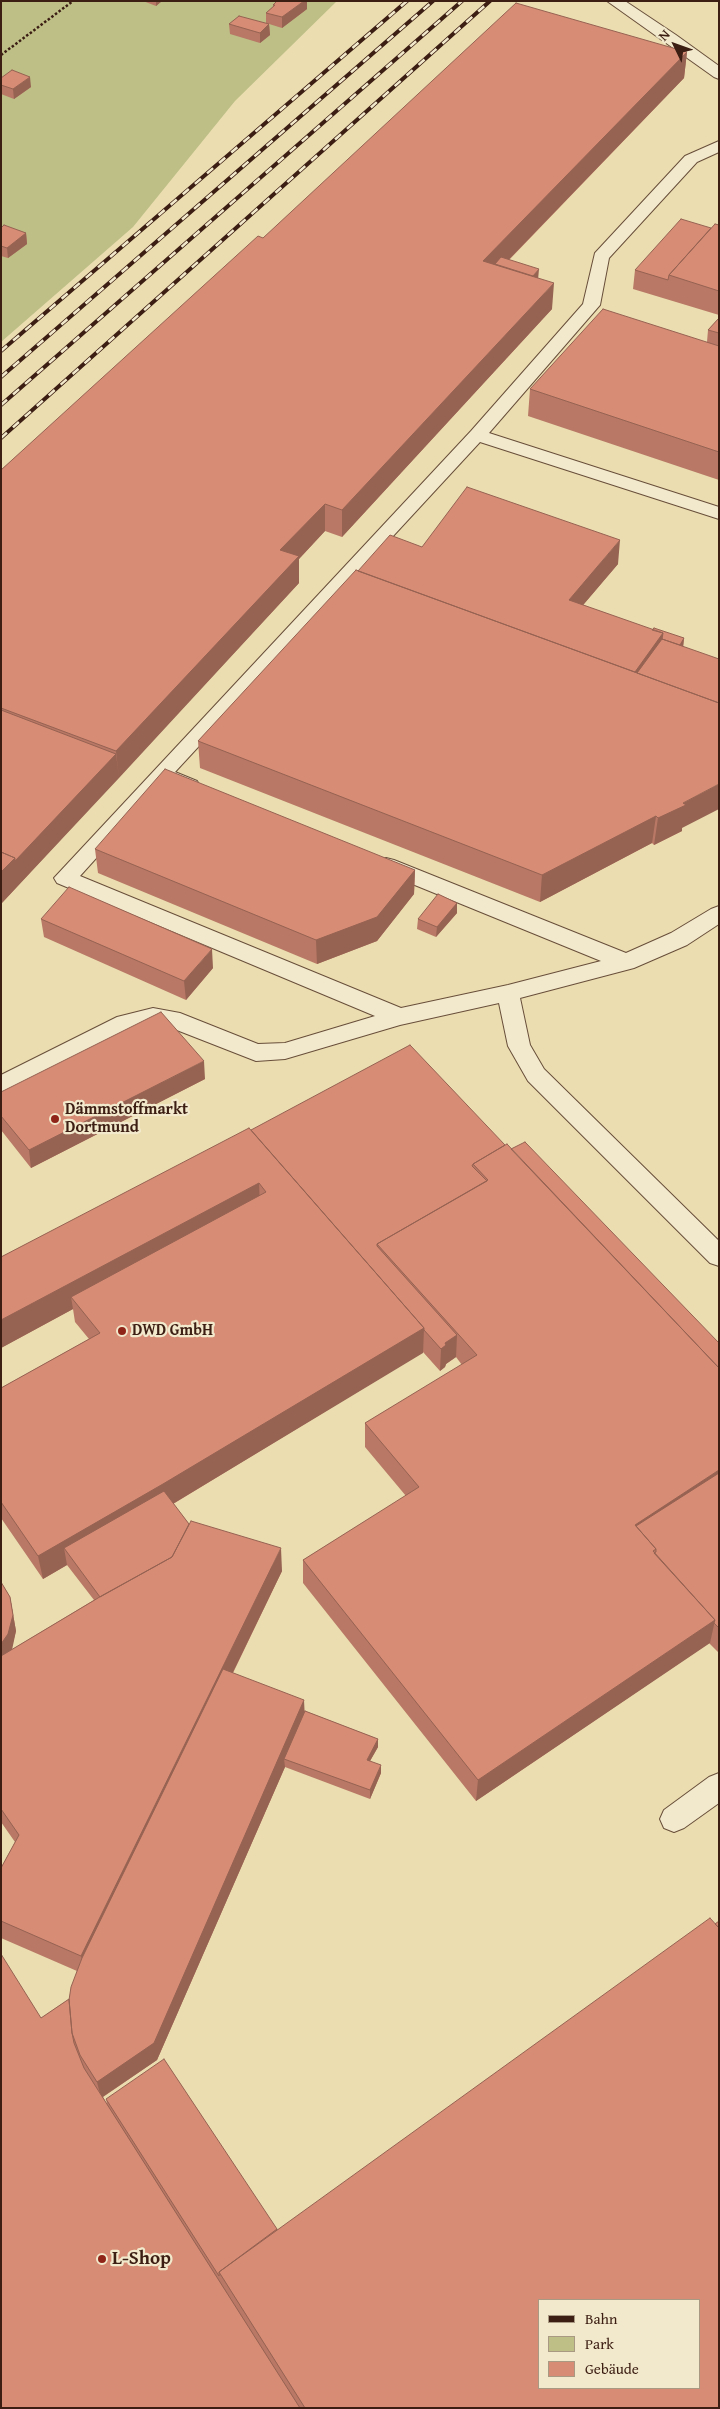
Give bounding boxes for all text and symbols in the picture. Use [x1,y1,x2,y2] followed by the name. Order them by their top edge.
[650,20,700,70] north arrow
[653,25,674,45] text: N
[65,1100,188,1138] place label: Dämmstoffmarkt Dortmund
[49,1113,61,1125] marker: Dämmstoffmarkt Dortmund
[132,1321,213,1341] place label: DWD GmbH
[116,1325,128,1337] marker: DWD GmbH
[112,2248,171,2270] place label: L-Shop
[96,2253,108,2265] marker: L-Shop
[538,2299,700,2389] legend
[585,2308,617,2329] text: Bahn
[585,2333,614,2354] text: Park
[585,2358,639,2379] text: Gebäude

